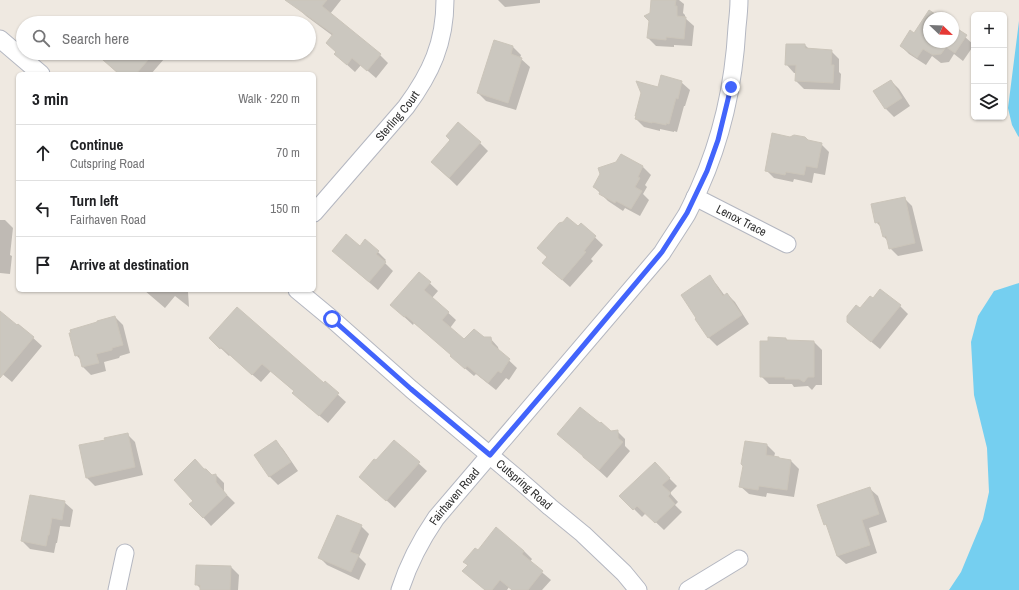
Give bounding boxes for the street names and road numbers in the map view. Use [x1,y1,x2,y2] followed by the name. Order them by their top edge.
[372,88,423,145] street label: Sterling Court
[714,201,769,240] street label: Lenox Trace
[493,456,555,513] street label: Cutspring Road
[426,465,483,528] street label: Fairhaven Road

